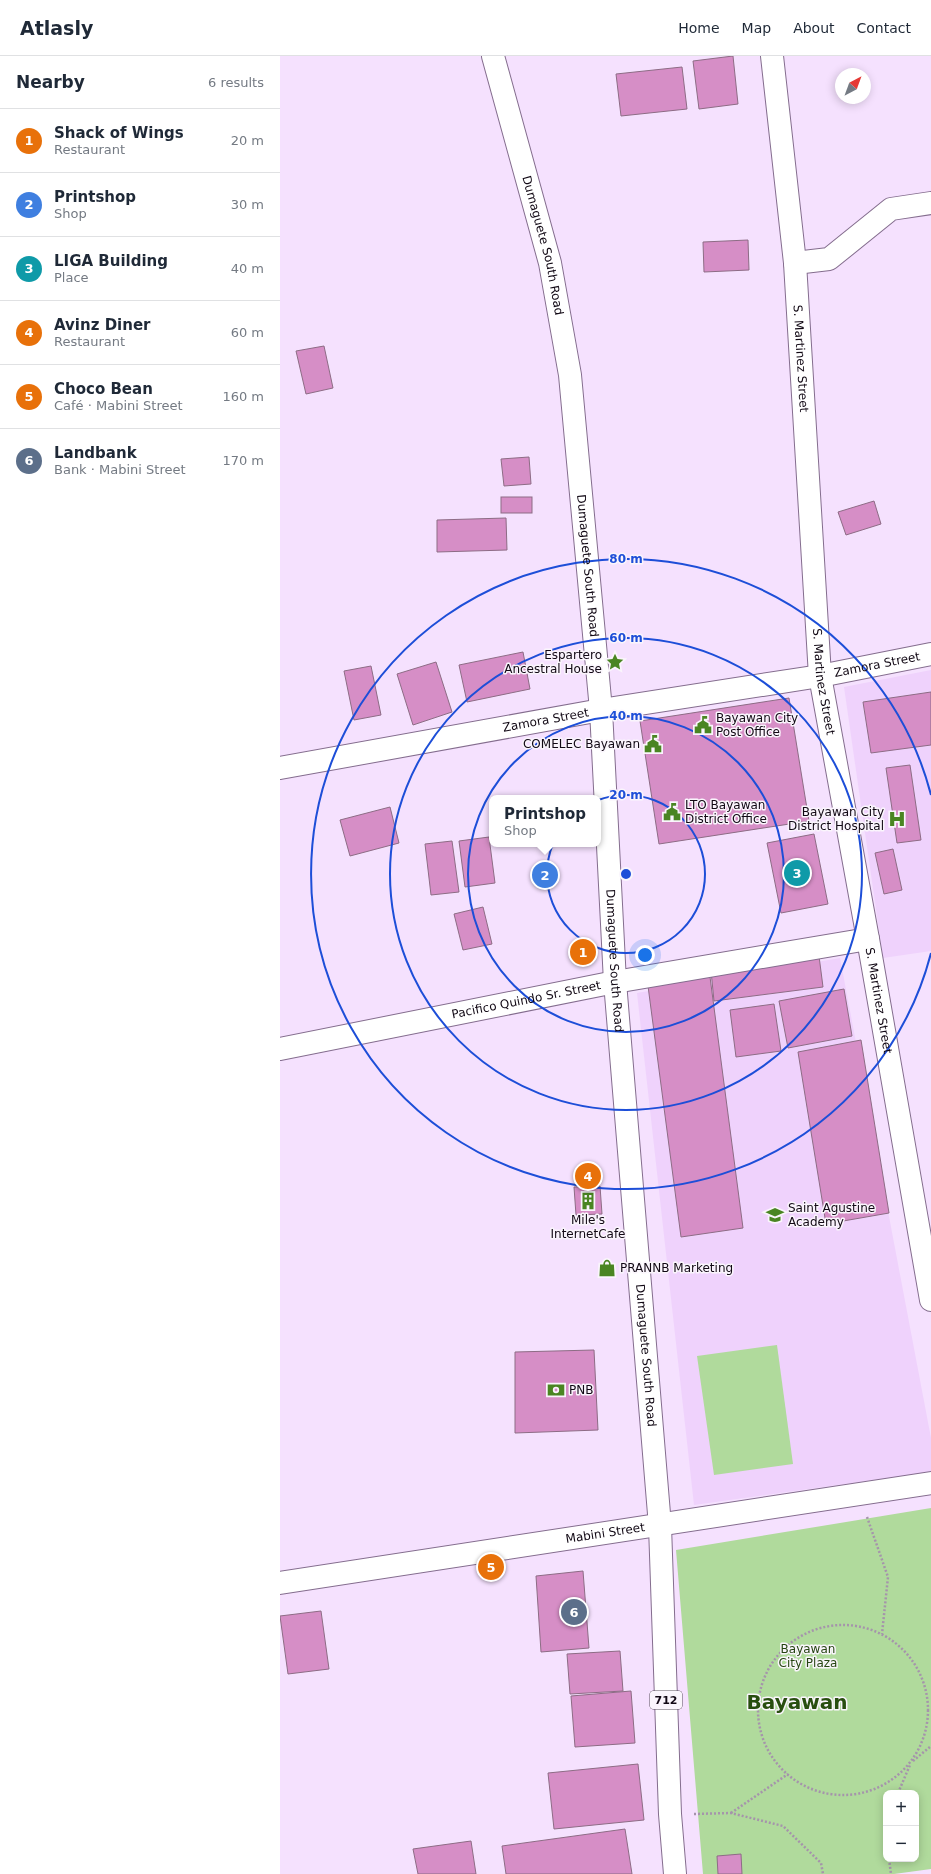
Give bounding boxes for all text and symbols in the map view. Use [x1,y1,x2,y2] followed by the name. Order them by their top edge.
[20,17,93,39] text: Atlasly
[678,20,720,36] text: Home
[742,20,771,36] text: Map
[793,20,835,36] text: About
[857,20,911,36] text: Contact
[835,68,871,104] north arrow
[16,72,85,92] text: Nearby
[208,75,264,90] text: 6 results
[54,124,184,142] text: Shack of Wings
[24,133,34,148] text: 1
[231,133,264,148] text: 20 m
[54,142,125,157] text: Restaurant
[519,174,566,316] street label: Dumaguete South Road
[54,188,136,206] text: Printshop
[24,197,34,212] text: 2
[231,197,264,212] text: 30 m
[54,206,87,221] text: Shop
[54,252,168,270] text: LIGA Building
[24,261,34,276] text: 3
[231,261,264,276] text: 40 m
[54,270,89,285] text: Place
[791,304,811,413] street label: S. Martinez Street
[54,316,150,334] text: Avinz Diner
[24,325,34,340] text: 4
[231,325,264,340] text: 60 m
[54,334,125,349] text: Restaurant
[54,380,153,398] text: Choco Bean
[24,389,34,404] text: 5
[222,389,264,404] text: 160 m
[54,398,183,413] text: Café · Mabini Street
[54,444,137,462] text: Landbank
[24,453,34,468] text: 6
[222,453,264,468] text: 170 m
[54,462,186,477] text: Bank · Mabini Street
[574,494,601,638] street label: Dumaguete South Road
[609,552,643,566] text: 80 m
[810,628,838,736] street label: S. Martinez Street
[609,631,643,645] text: 60 m
[504,648,602,676] place label: Espartero Ancestral House
[833,649,922,680] street label: Zamora Street
[605,652,625,672] place icon: Espartero Ancestral House
[502,705,590,735] street label: Zamora Street
[609,709,643,723] text: 40 m
[716,711,798,739] place label: Bayawan City Post Office
[693,715,713,735] public building icon: Bayawan City Post Office
[643,734,663,754] public building icon: COMELEC Bayawan
[523,737,640,751] place label: COMELEC Bayawan
[609,788,643,802] text: 20 m
[489,795,601,847] popup
[685,798,767,826] place label: LTO Bayawan District Office
[662,802,682,822] public building icon: LTO Bayawan District Office
[504,805,586,823] text: Printshop
[788,805,884,833] place label: Bayawan City District Hospital
[887,809,907,829] hospital icon: Bayawan City District Hospital
[504,823,537,838] text: Shop
[784,858,810,888] pin: 3
[532,860,558,890] pin: 2
[619,867,633,881] centre of rings
[603,889,626,1033] street label: Dumaguete South Road
[570,937,596,967] pin: 1
[635,945,655,965] your location
[863,946,895,1055] street label: S. Martinez Street
[450,978,602,1022] street label: Pacifico Quindo Sr. Street
[575,1161,601,1191] pin: 4
[578,1191,598,1211] building icon: Mile's InternetCafe
[788,1201,875,1229] place label: Saint Agustine Academy
[765,1205,785,1225] school or university icon: Saint Agustine Academy
[551,1213,626,1241] place label: Mile's InternetCafe
[597,1258,617,1278] shop icon: PRANNB Marketing
[620,1261,733,1275] place label: PRANNB Marketing
[633,1283,659,1427] street label: Dumaguete South Road
[546,1380,566,1400] bank icon: PNB
[569,1383,593,1397] place label: PNB
[565,1520,646,1546] street label: Mabini Street
[478,1552,504,1582] pin: 5
[561,1597,587,1627] pin: 6
[779,1642,837,1670] park label: Bayawan City Plaza
[747,1690,847,1714] district label: Bayawan
[650,1691,682,1709] road number: 712
[883,1790,919,1862] map controls
[883,1790,919,1826] button: +
[883,1826,919,1862] button: −

